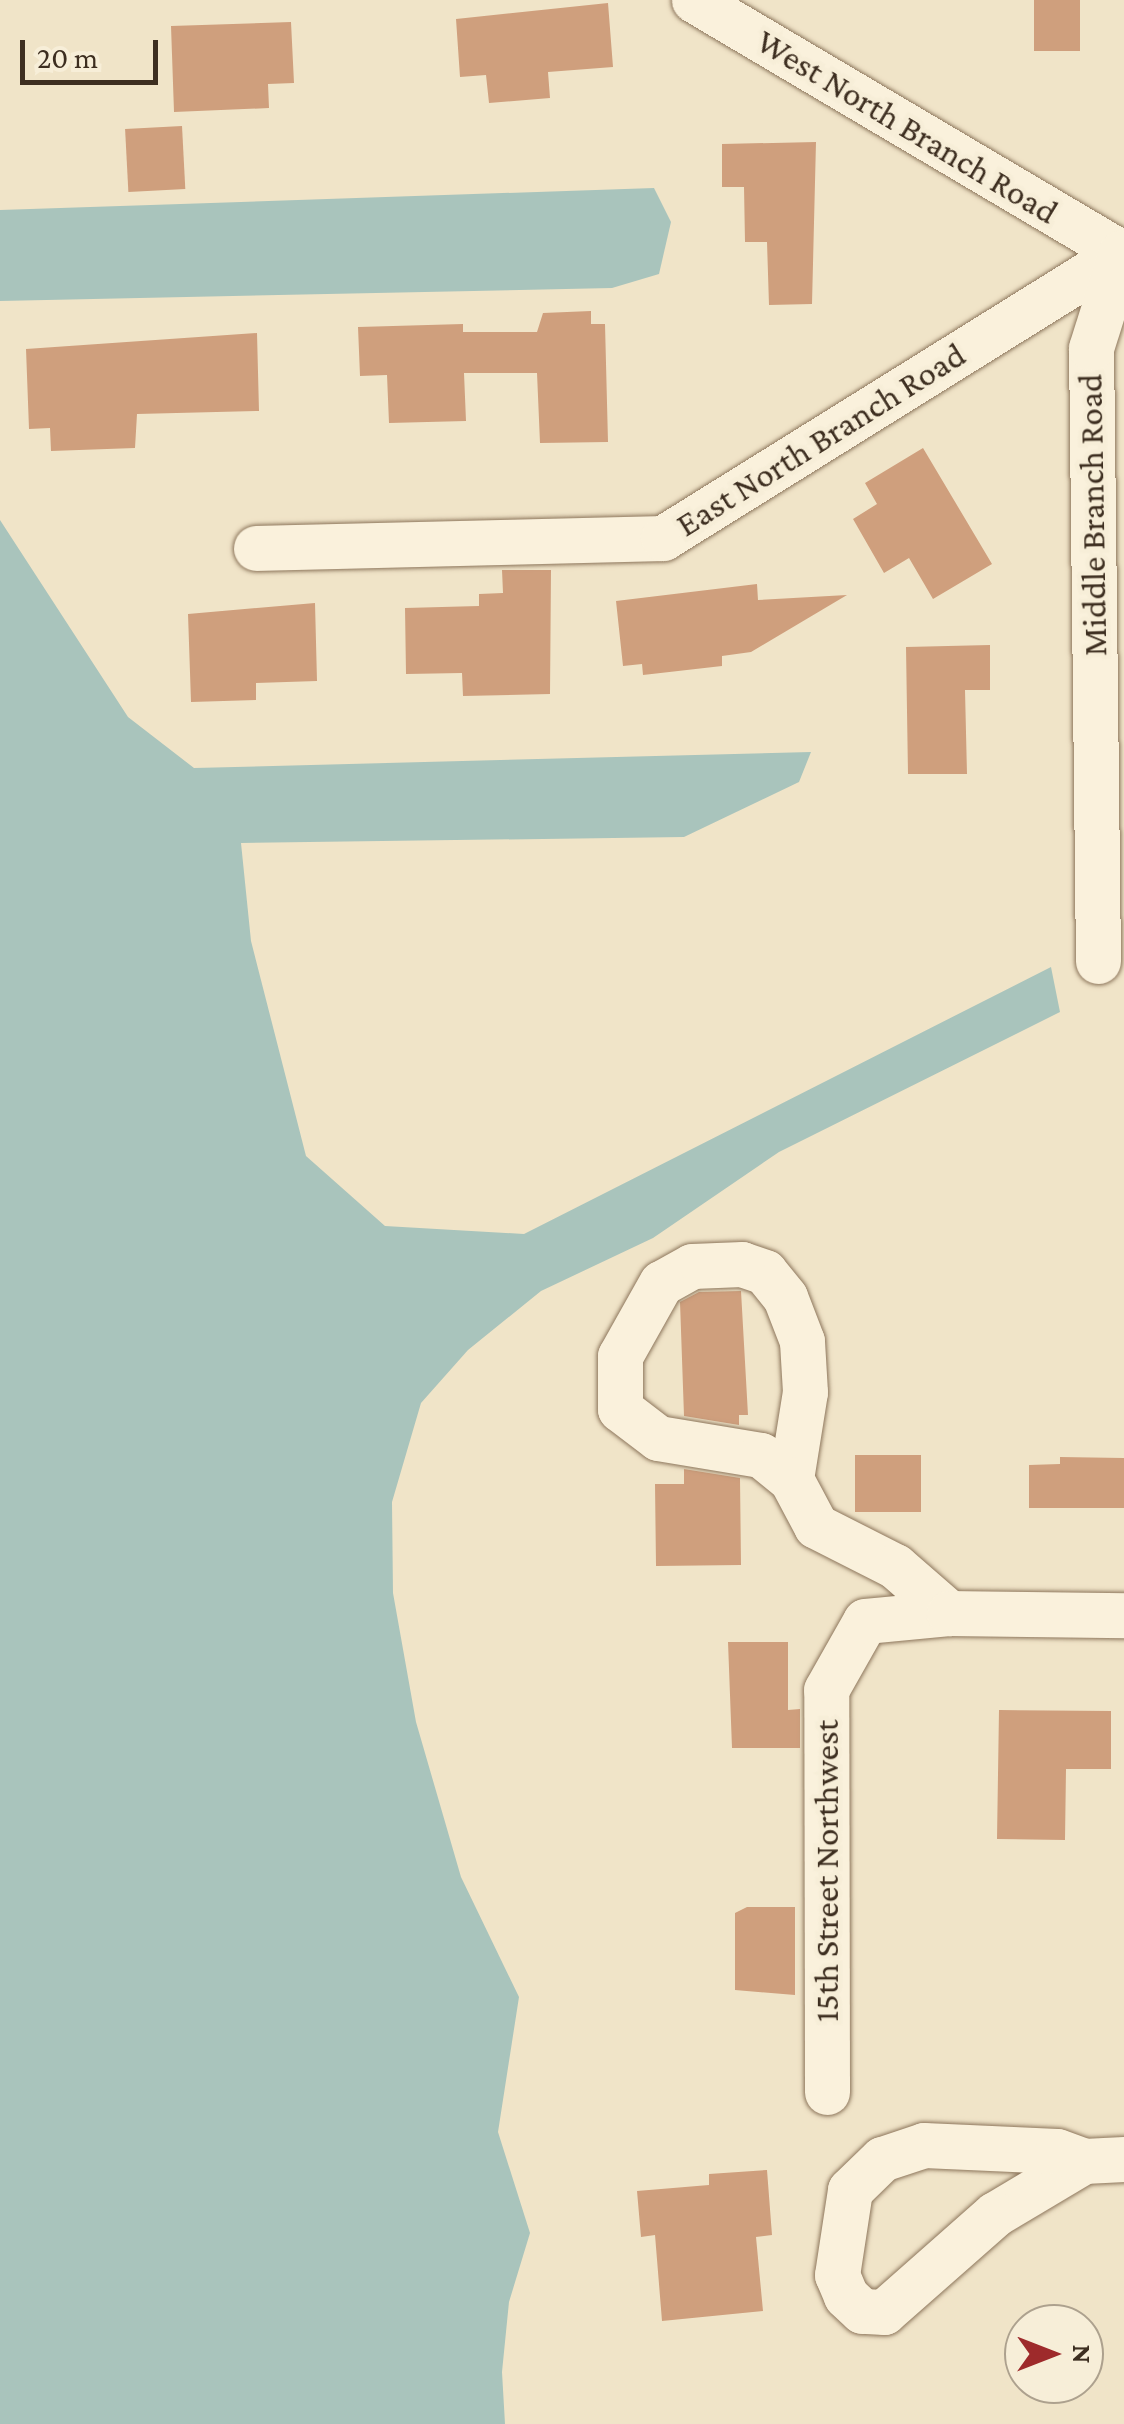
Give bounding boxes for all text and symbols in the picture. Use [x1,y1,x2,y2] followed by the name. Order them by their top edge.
[25,20,162,82] scale bar
[749,20,1065,234] street label: West North Branch Road
[37,41,98,74] text: 20 m
[669,334,973,546] street label: East North Branch Road
[1070,373,1116,657] street label: Middle Branch Road
[806,1720,848,2022] street label: 15th Street Northwest
[1004,2304,1104,2404] north arrow
[1067,2344,1098,2364] text: N

